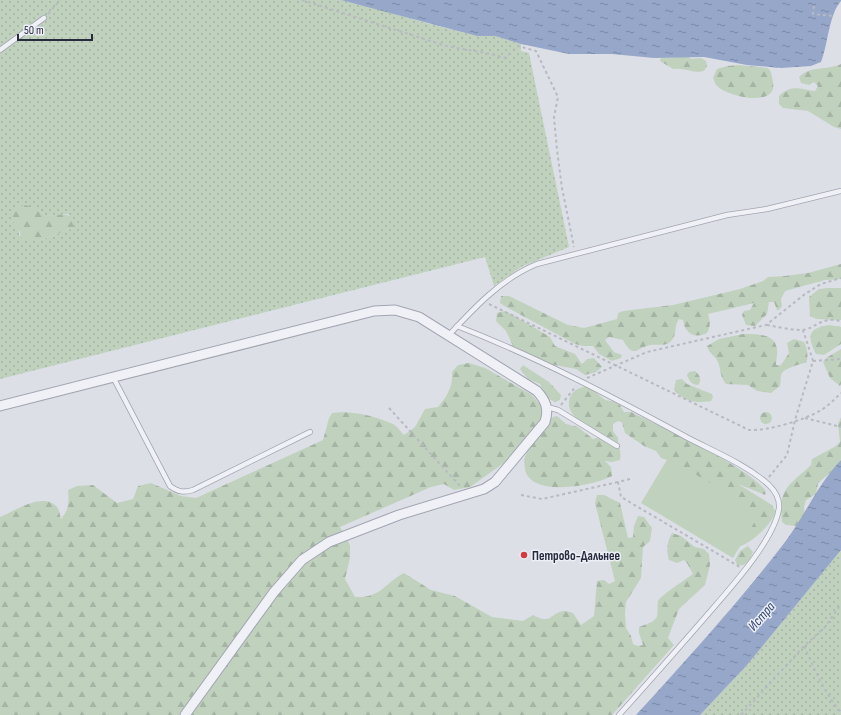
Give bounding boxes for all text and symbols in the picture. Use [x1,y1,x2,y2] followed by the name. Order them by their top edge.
[18,16,92,42] scale bar
[24,23,44,38] text: 50 m
[532,548,621,564] place label: Петрово-Дальнее
[519,550,529,560] marker: Петрово-Дальнее
[744,598,779,634] water label: Истра

